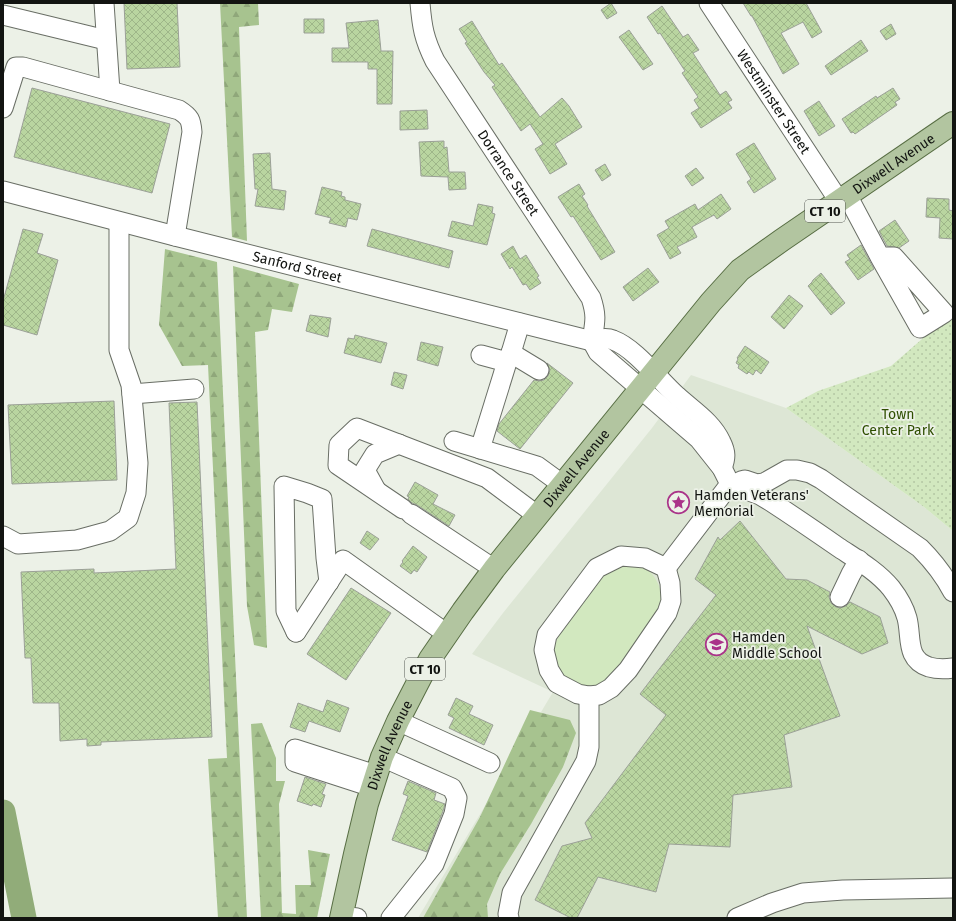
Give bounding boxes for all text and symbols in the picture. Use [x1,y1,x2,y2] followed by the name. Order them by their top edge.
[733,46,815,158] street label: Westminster Street
[474,127,543,219] street label: Dorrance Street
[849,130,938,198] street label: Dixwell Avenue
[805,200,845,222] road number: CT 10
[251,247,345,286] street label: Sanford Street
[862,406,935,439] park label: Town Center Park
[539,425,613,511] street label: Dixwell Avenue
[694,487,809,520] place label: Hamden Veterans' Memorial
[665,490,691,516] place icon: Hamden Veterans' Memorial
[732,629,822,662] place label: Hamden Middle School
[703,632,729,658] school or university icon: Hamden Middle School
[405,658,445,680] road number: CT 10
[363,697,416,792] street label: Dixwell Avenue

